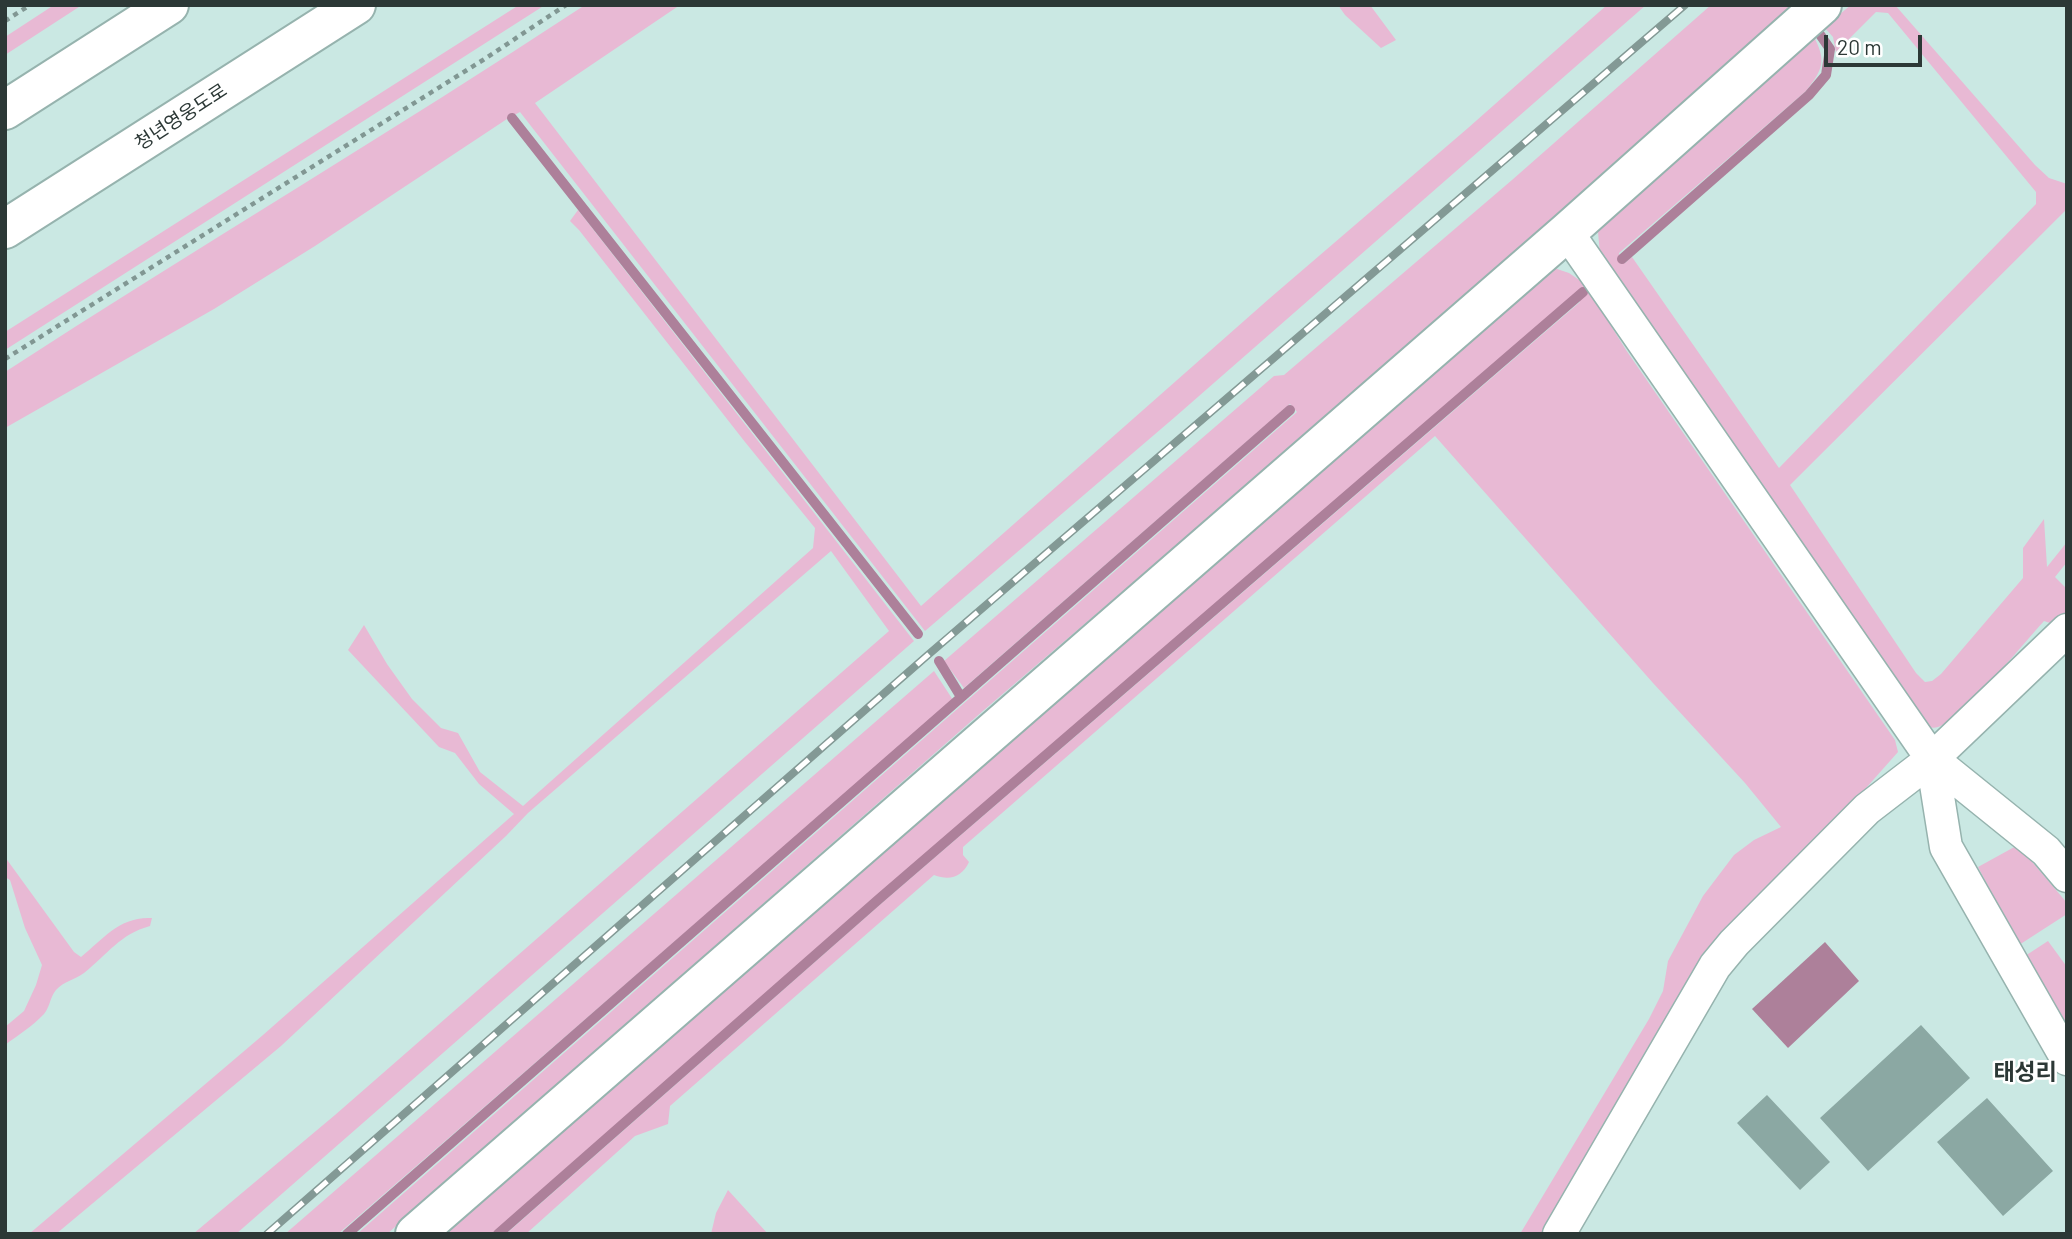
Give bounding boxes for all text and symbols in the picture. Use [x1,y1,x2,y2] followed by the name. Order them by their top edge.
[1827,21,1925,65] scale bar
[1837,34,1882,59] text: 20 m
[131,79,231,155] street label: 청년영웅도로
[1993,1058,2057,1086] district label: 태성리

